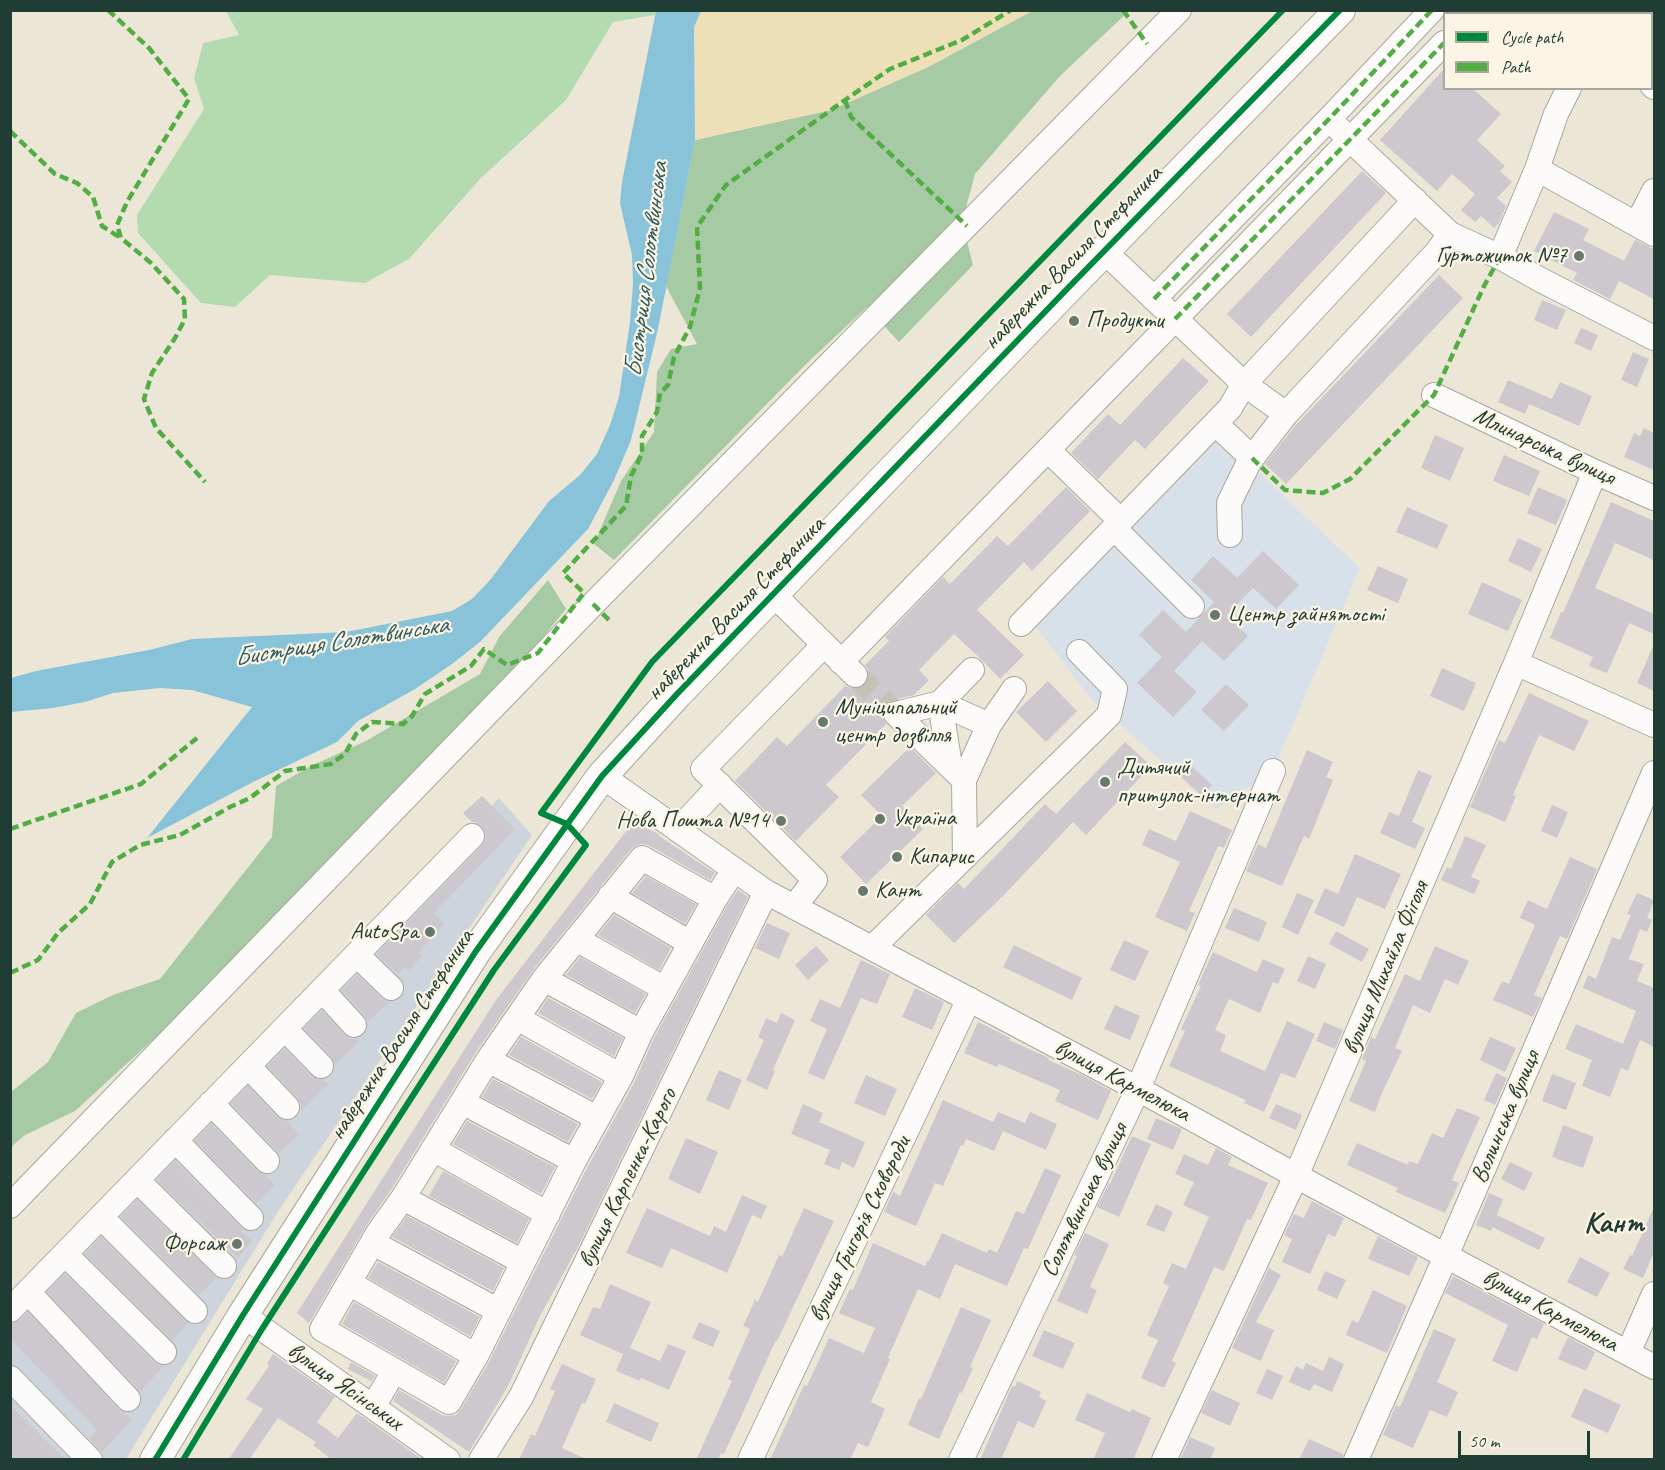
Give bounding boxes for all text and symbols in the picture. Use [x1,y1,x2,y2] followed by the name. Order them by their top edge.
[1443,12,1653,90] legend
[1501,26,1563,48] text: Cycle path
[1501,56,1531,78] text: Path
[977,160,1169,356] street label: набережна Василя Стефаника
[618,161,676,379] water label: Бистриця Солотвинська
[1436,242,1567,270] place label: Гуртожиток №7
[1572,249,1586,263] marker: Гуртожиток №7
[1086,307,1163,335] place label: Продукти
[1067,314,1081,328] marker: Продукти
[1468,402,1620,492] street label: Млинарська вулиця
[640,511,832,707] street label: набережна Василя Стефаника
[1227,601,1384,629] place label: Центр зайнятості
[1208,608,1222,622] marker: Центр зайнятості
[232,610,450,674] water label: Бистриця Солотвинська
[835,694,957,750] place label: Муніципальний центр дозвілля
[816,715,830,729] marker: Муніципальний центр дозвілля
[1117,754,1279,810] place label: Дитячий притулок-інтернат
[1098,775,1112,789] marker: Дитячий притулок-інтернат
[892,805,956,833] place label: Україна
[616,807,769,835] place label: Нова Пошта №14
[873,812,887,826] marker: Україна
[774,814,788,828] marker: Нова Пошта №14
[909,843,974,871] place label: Кипарис
[890,850,904,864] marker: Кипарис
[875,877,921,905] place label: Кант
[1337,877,1435,1059] street label: вулиця Михайла Фіголя
[856,884,870,898] marker: Кант
[350,918,418,946] place label: AutoSpa
[323,924,481,1146] street label: набережна Василя Стефаника
[423,925,437,939] marker: AutoSpa
[1049,1033,1195,1129] street label: вулиця Кармелюка
[1465,1046,1547,1188] street label: Волинська вулиця
[572,1084,684,1272] street label: вулиця Карпенка-Карого
[1035,1118,1135,1282] street label: Солотвинська вулиця
[803,1131,917,1327] street label: вулиця Григорія Сковороди
[1584,1206,1644,1242] district label: Кант
[163,1230,225,1258] place label: Форсаж
[230,1237,244,1251] marker: Форсаж
[1477,1263,1623,1359] street label: вулиця Кармелюка
[282,1337,408,1437] street label: вулиця Ясінських
[1461,1419,1593,1457] scale bar
[1469,1430,1500,1452] text: 50 m

